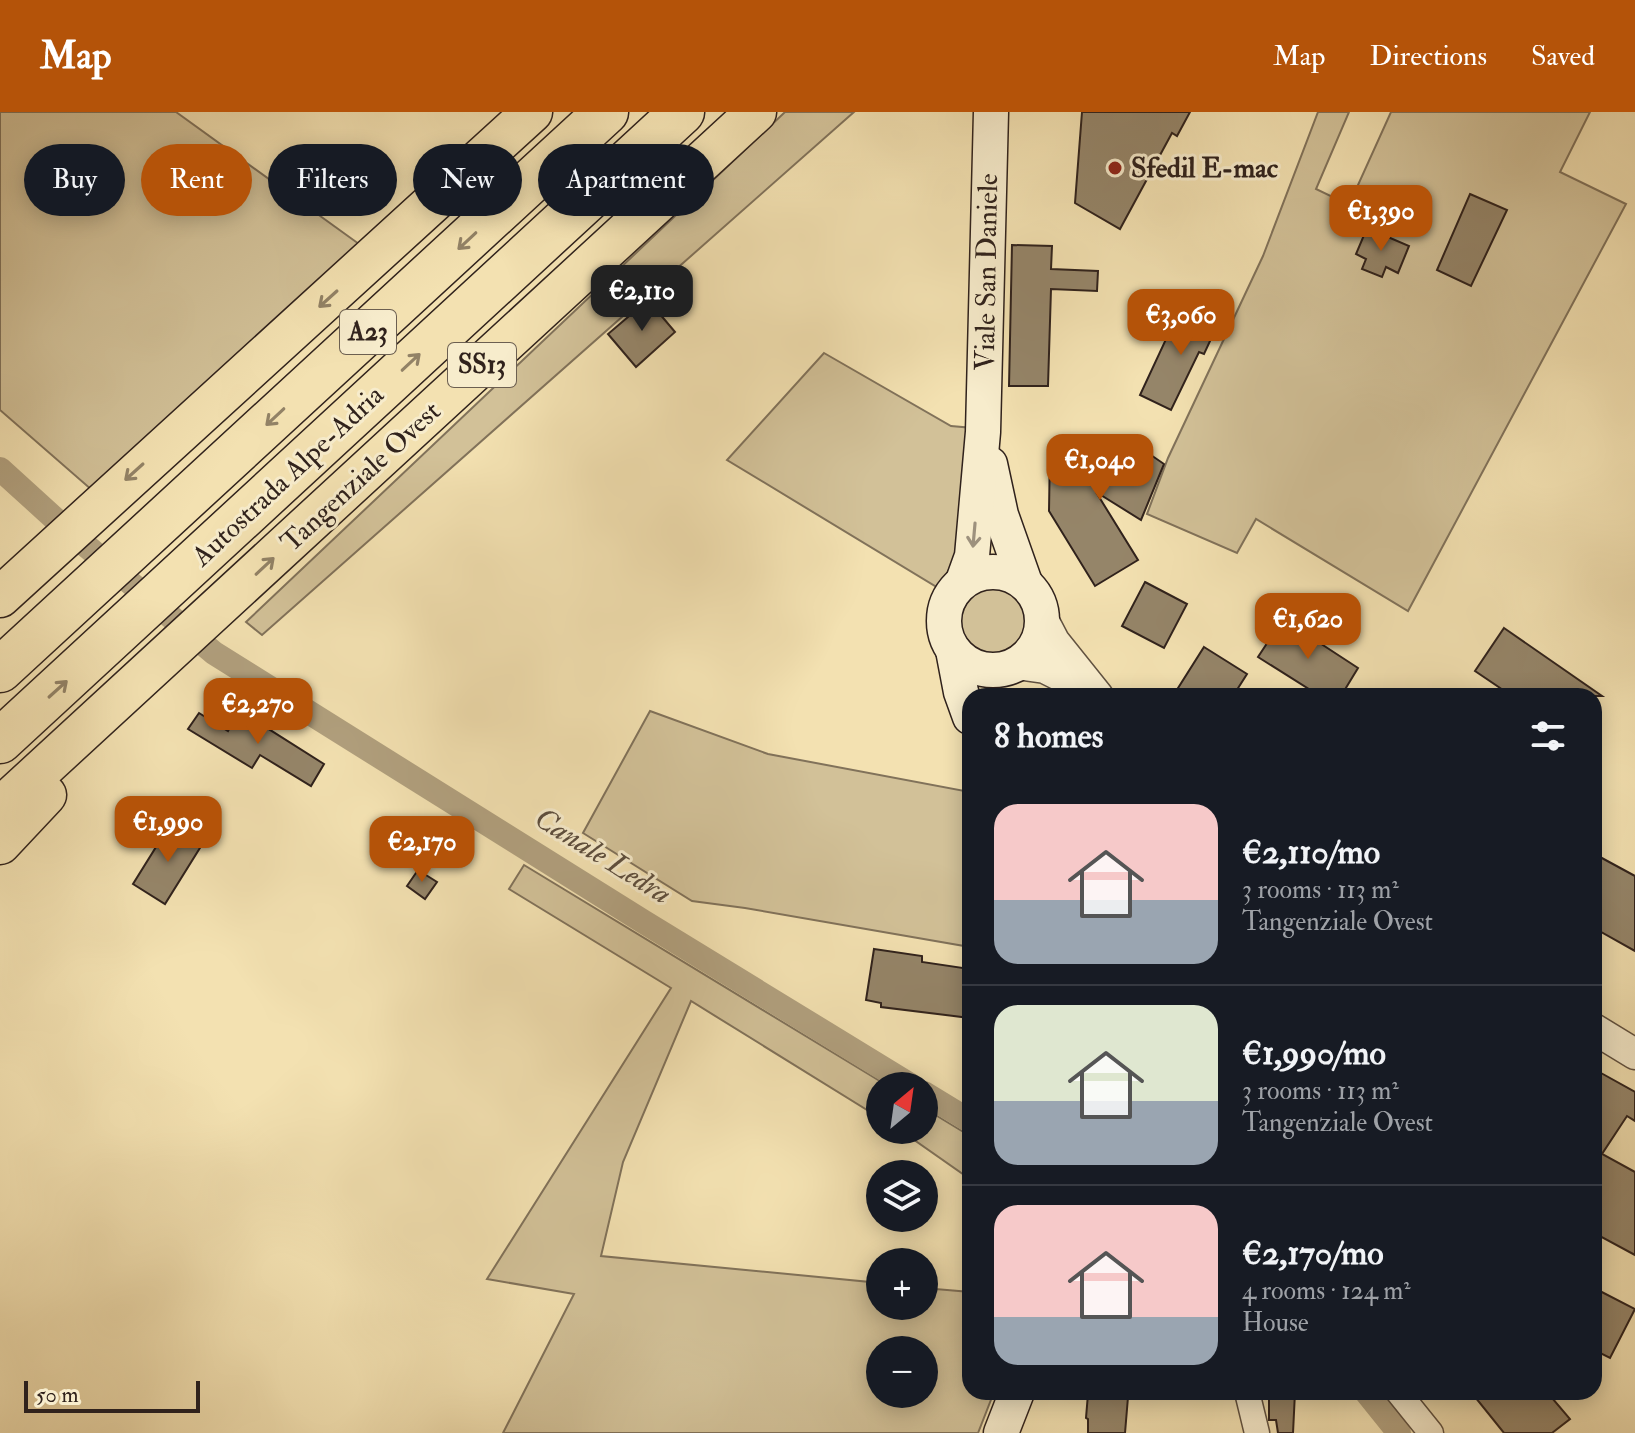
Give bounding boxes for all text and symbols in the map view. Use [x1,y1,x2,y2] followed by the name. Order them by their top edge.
[40,32,111,80] text: Map
[1273,39,1326,74] text: Map
[1370,39,1487,74] text: Directions
[1531,39,1595,74] text: Saved
[24,144,125,216] chip: Buy
[141,144,252,216] chip: Rent
[268,144,397,216] chip: Filters
[413,144,522,216] chip: New
[538,144,714,216] chip: Apartment
[1131,151,1279,186] place label: Sfedil E-mac
[1106,159,1124,177] marker: Sfedil E-mac
[968,173,1006,371] street label: Viale San Daniele
[1316,185,1446,253] pin: €1,390
[1347,195,1415,227] text: €1,390
[457,231,477,249] one-way arrow
[577,265,707,333] pin: €2,110
[609,275,675,307] text: €2,110
[318,289,338,307] one-way arrow
[1116,289,1246,357] pin: €3,060
[1145,299,1217,331] text: €3,060
[340,310,396,354] road number: A23
[448,343,516,387] road number: SS13
[401,352,421,371] one-way arrow
[184,378,392,575] street label: Autostrada Alpe-Adria
[274,394,448,560] street label: Tangenziale Ovest
[266,407,286,425] one-way arrow
[1035,434,1165,502] pin: €1,040
[1064,444,1136,476] text: €1,040
[125,463,145,481] one-way arrow
[966,521,981,548] one-way arrow
[254,557,274,575] one-way arrow
[1243,593,1373,661] pin: €1,620
[1273,603,1343,635] text: €1,620
[193,678,323,746] pin: €2,270
[47,680,67,698] one-way arrow
[222,688,294,720] text: €2,270
[1526,714,1570,758] icon: filters
[994,715,1103,758] text: 8 homes
[103,796,233,864] pin: €1,990
[528,799,678,913] water label: Canale Ledra
[133,806,203,838] text: €1,990
[357,816,487,884] pin: €2,170
[387,826,457,858] text: €2,170
[1242,831,1380,874] text: €2,110/mo
[1058,836,1154,932] icon: home
[1242,874,1399,906] text: 3 rooms · 113 m²
[1242,906,1433,938] text: Tangenziale Ovest
[1242,1032,1386,1075] text: €1,990/mo
[1058,1037,1154,1133] icon: home
[866,1072,938,1144] north arrow
[866,1072,938,1408] map controls
[1242,1075,1399,1107] text: 3 rooms · 113 m²
[1242,1107,1433,1139] text: Tangenziale Ovest
[866,1160,938,1232] button: layers
[1242,1232,1384,1275] text: €2,170/mo
[1058,1237,1154,1333] icon: home
[866,1248,938,1320] button: +
[1242,1275,1411,1307] text: 4 rooms · 124 m²
[1242,1307,1309,1339] text: House
[866,1336,938,1408] button: −
[24,1377,200,1413] scale bar
[36,1381,78,1409] text: 50 m

